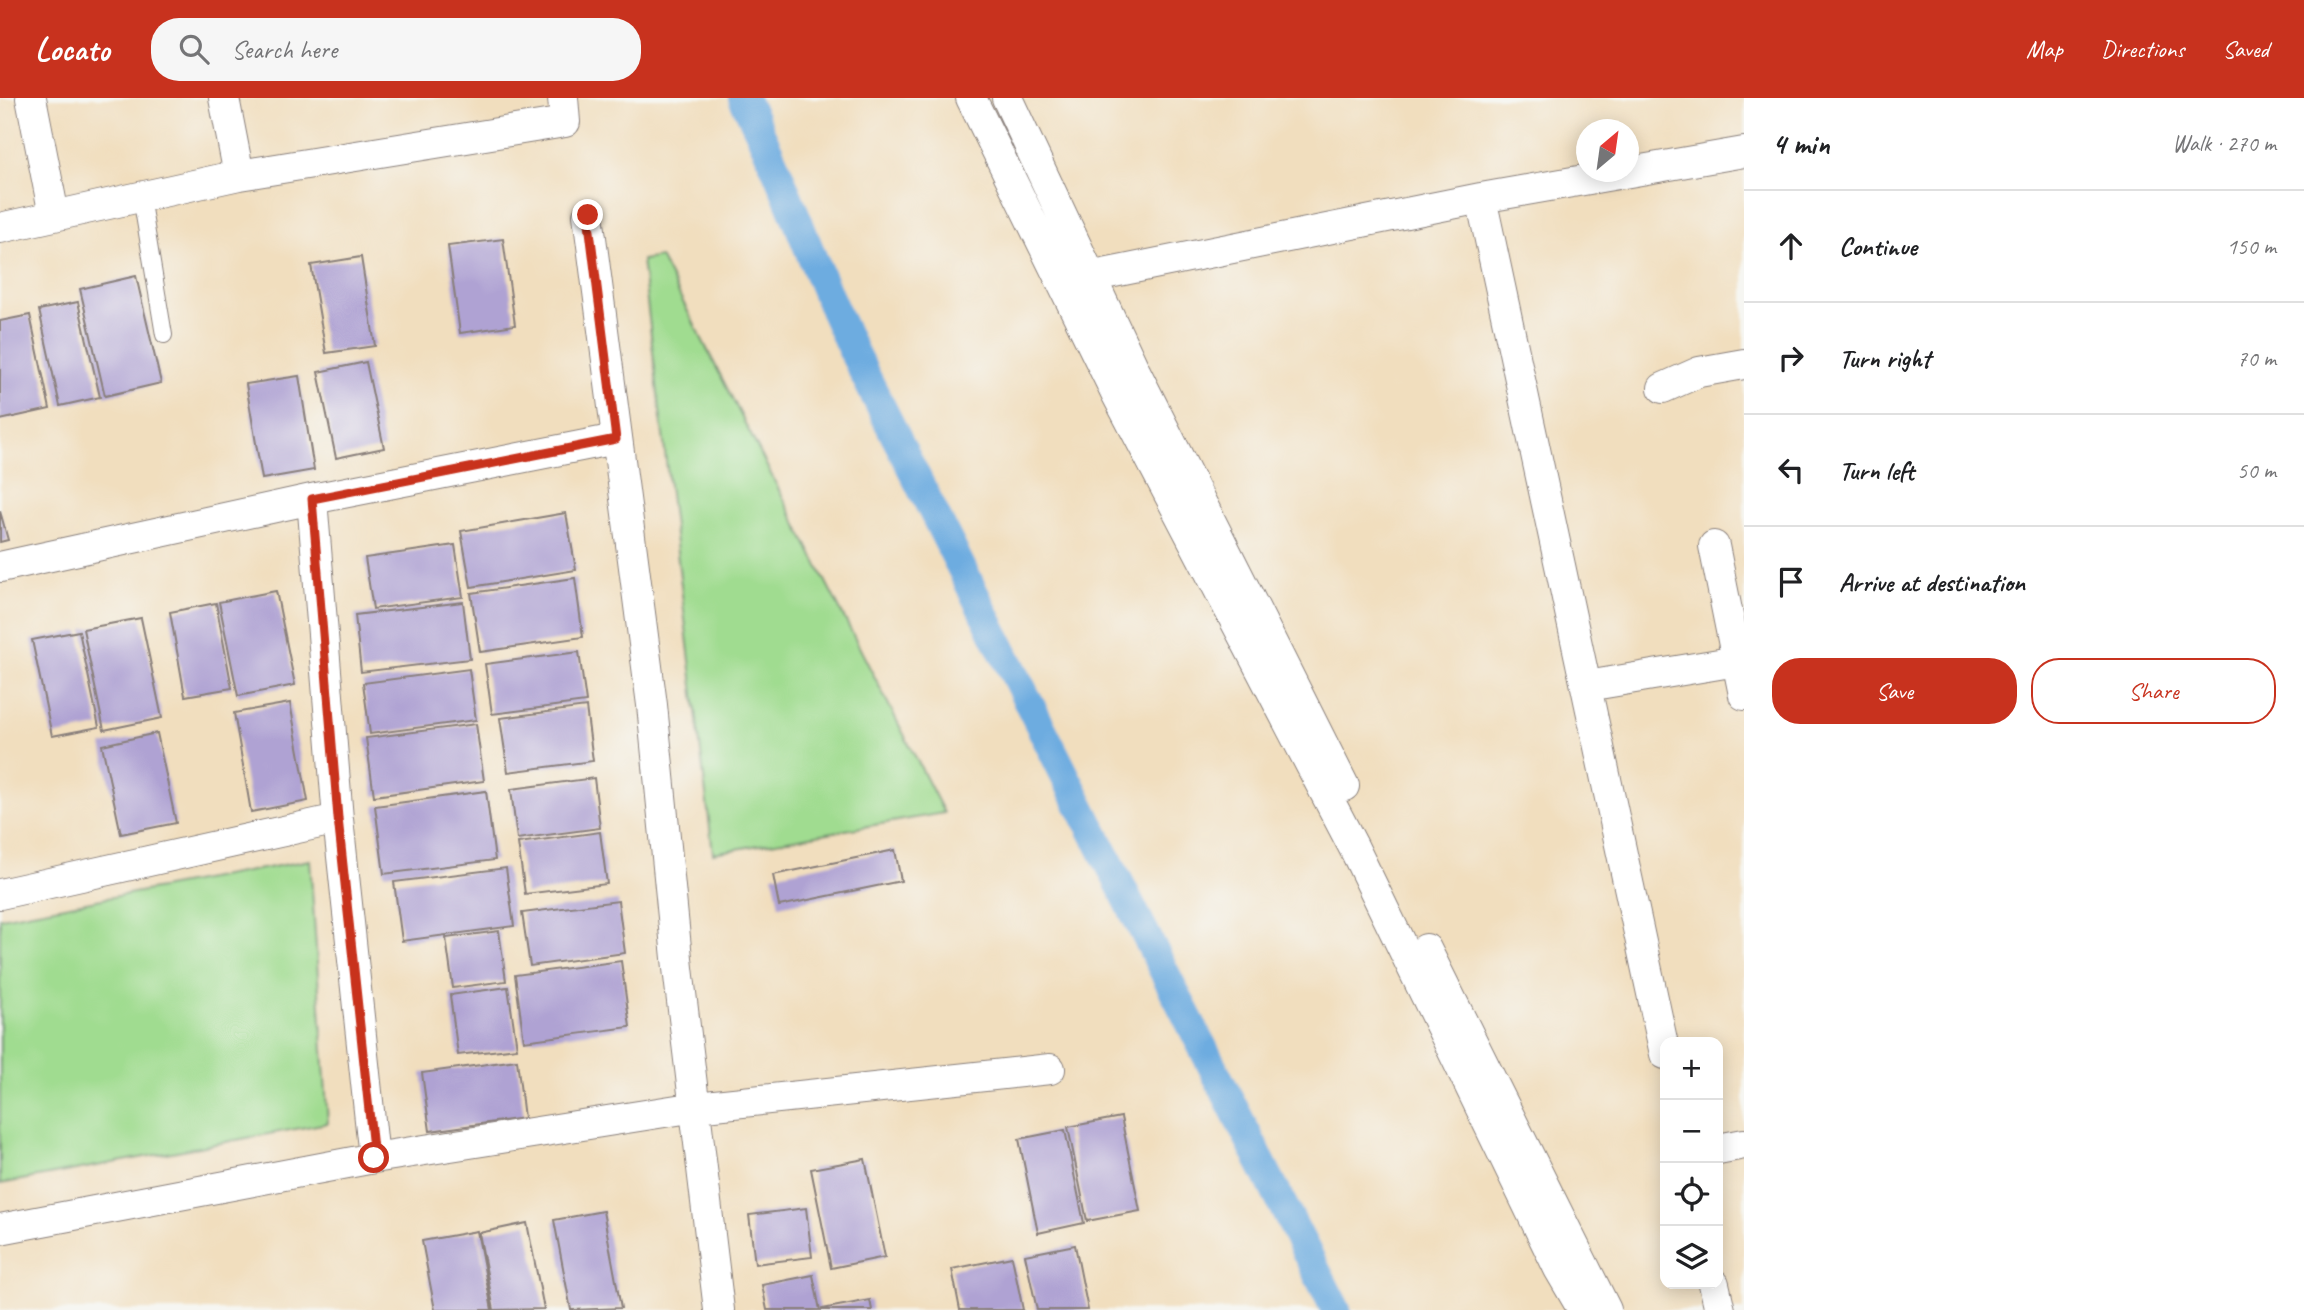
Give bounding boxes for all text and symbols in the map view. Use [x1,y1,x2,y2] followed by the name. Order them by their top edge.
[151,18,641,81] search box
[35,28,109,70] text: Locato
[175,30,213,68] icon: search
[231,33,337,66] text: Search here
[2026,34,2063,64] text: Map
[2101,34,2184,64] text: Directions
[2222,34,2269,64] text: Saved
[1576,119,1639,182] north arrow
[1772,125,1829,163] text: 4 min
[2172,129,2276,158] text: Walk · 270 m
[572,199,603,230] route end
[1772,227,1810,265] icon: ahead
[1839,230,1917,263] text: Continue
[2227,232,2276,261] text: 150 m
[1772,339,1810,377] icon: right
[1839,342,1930,375] text: Turn right
[2237,344,2276,373] text: 70 m
[1772,451,1810,489] icon: left
[1839,454,1914,487] text: Turn left
[2237,456,2276,485] text: 50 m
[1772,563,1810,601] icon: arrive
[1839,566,2025,599] text: Arrive at destination
[1772,658,2017,724] button: Save
[2031,658,2276,724] button: Share
[1660,1037,1723,1289] map controls
[1660,1037,1723,1100] button: +
[1660,1100,1723,1163] button: −
[358,1142,389,1173] route start
[1660,1163,1723,1226] button: locate
[1660,1226,1723,1289] button: layers

